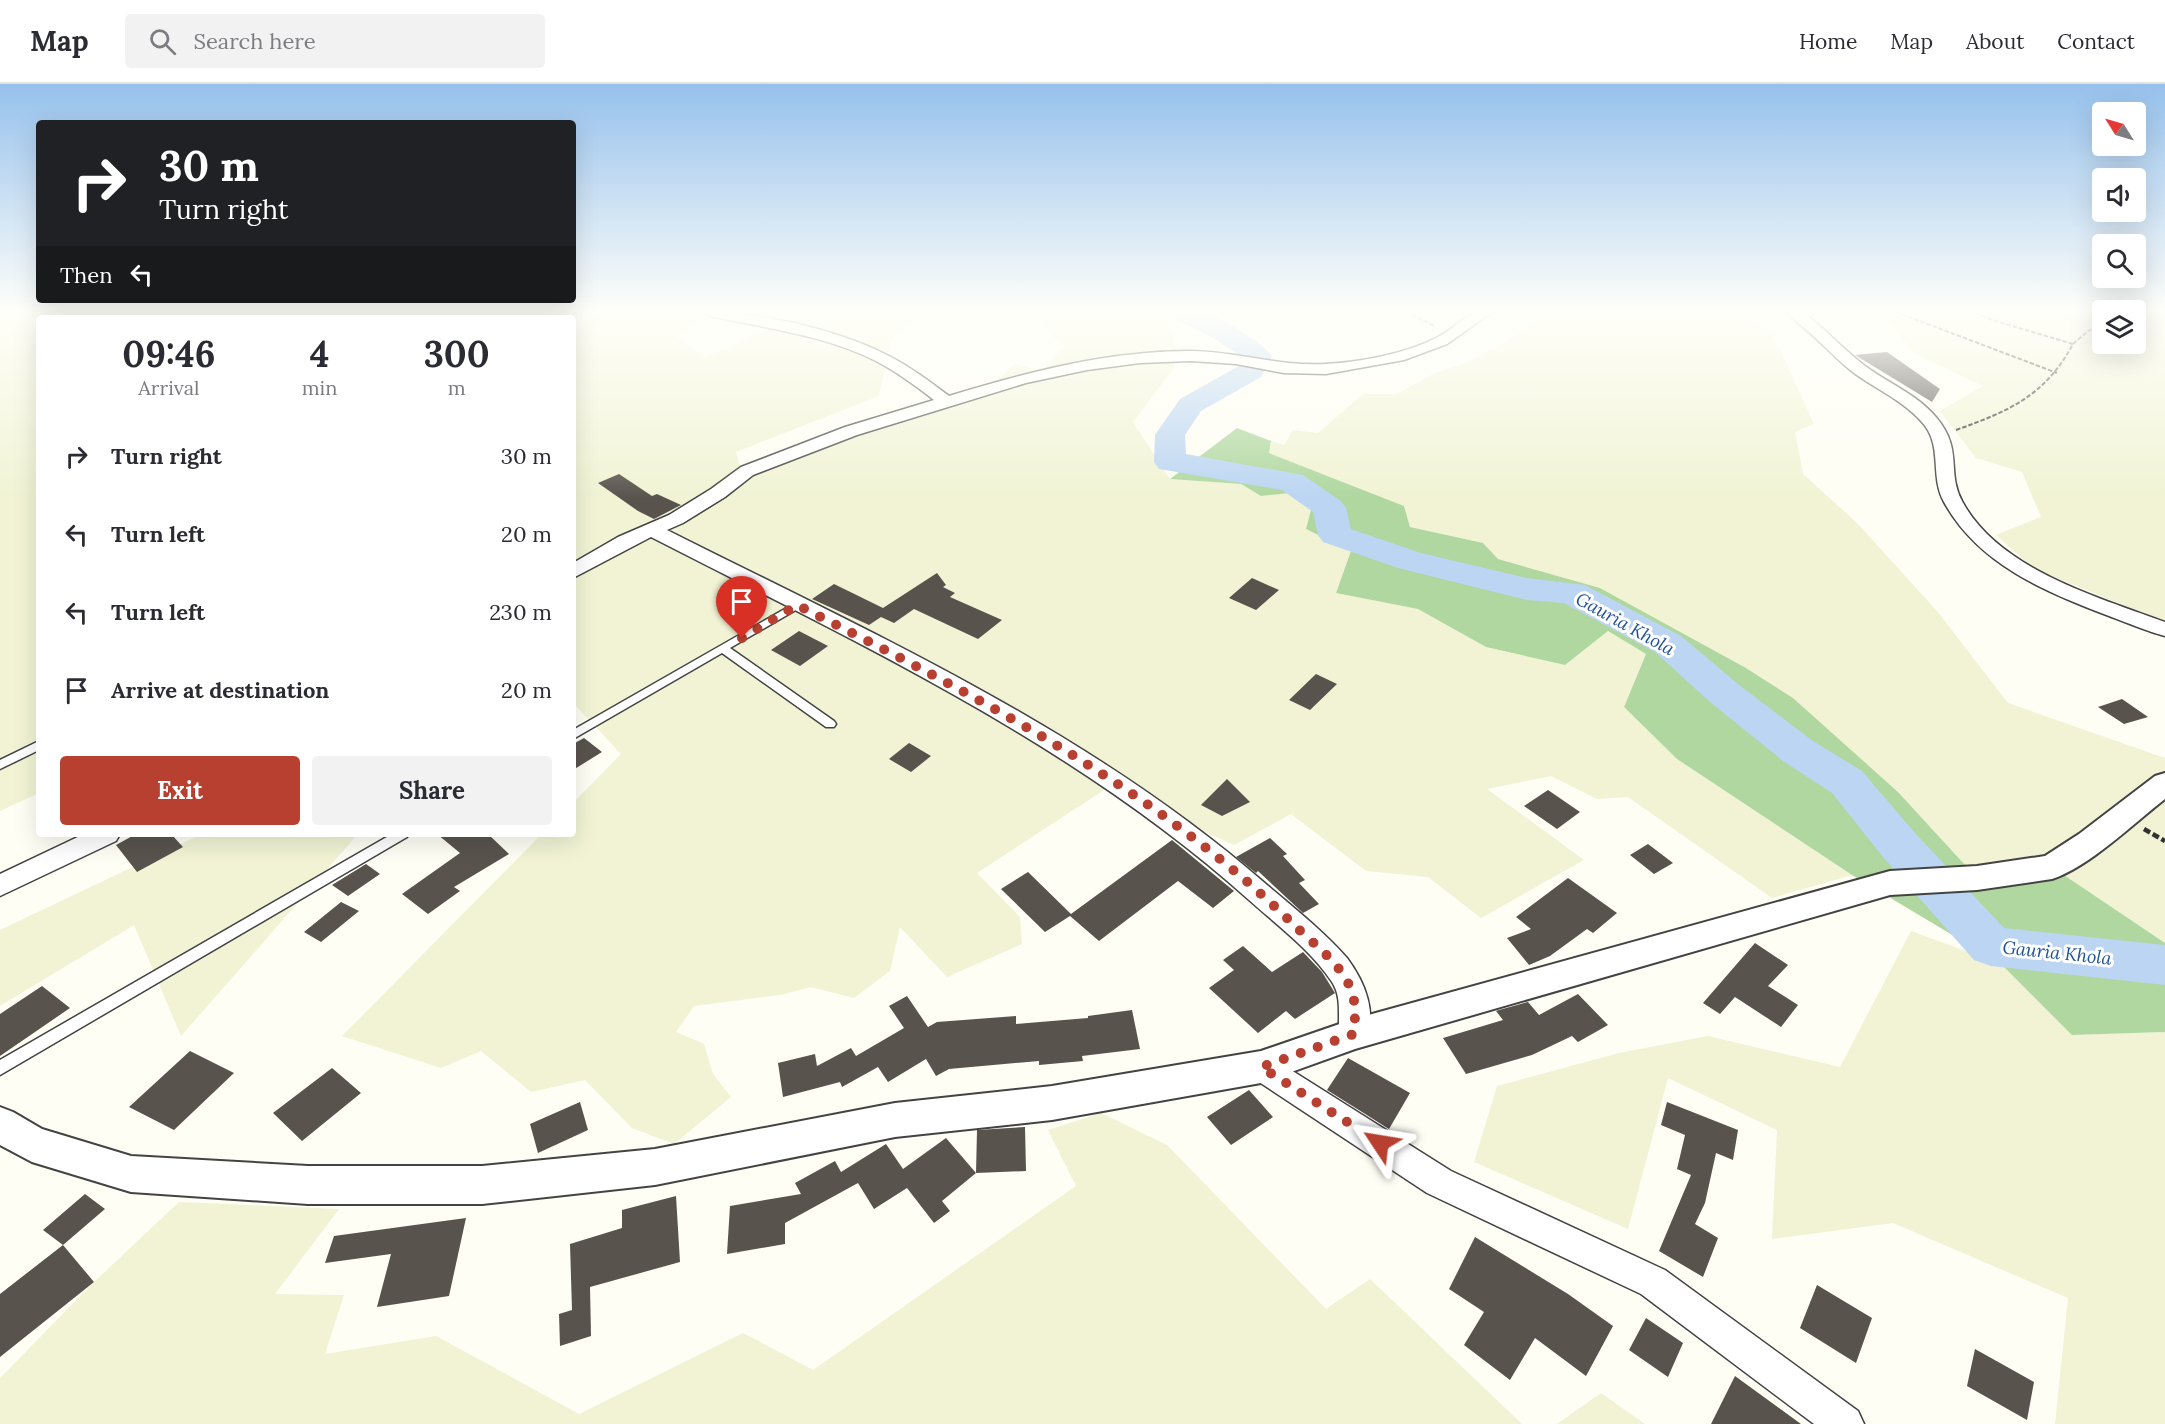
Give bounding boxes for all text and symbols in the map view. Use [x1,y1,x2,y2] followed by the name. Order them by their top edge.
[125,14,545,68] search box
[30,23,89,59] text: Map
[146,25,179,58] icon: search
[194,27,316,55] text: Search here
[1799,28,1857,55] text: Home
[1890,28,1933,55] text: Map
[1966,28,2024,55] text: About
[2057,28,2135,55] text: Contact
[2092,102,2146,156] north arrow
[2092,102,2146,354] map controls
[159,139,259,193] text: 30 m
[60,144,138,222] icon: right
[2092,168,2146,222] button: sound
[159,192,288,226] text: Turn right
[2092,234,2146,288] button: search
[125,258,158,291] icon: left
[60,261,113,289] text: Then
[2092,300,2146,354] button: layers
[122,331,215,377] text: 09:46
[310,331,329,377] text: 4
[424,331,490,377] text: 300
[138,375,199,400] text: Arrival
[302,375,337,400] text: min
[448,375,466,400] text: m
[60,440,93,473] icon: right
[111,442,222,470] text: Turn right
[501,442,552,470] text: 30 m
[60,518,93,551] icon: left
[111,520,205,548] text: Turn left
[501,520,552,548] text: 20 m
[716,576,767,638] pin
[725,585,758,618] icon: arrive
[1572,587,1679,660] water label: Gauria Khola
[60,596,93,629] icon: left
[111,598,205,626] text: Turn left
[489,598,552,626] text: 230 m
[60,674,93,707] icon: arrive
[111,676,329,704] text: Arrive at destination
[501,676,552,704] text: 20 m
[60,756,300,825] button: Exit
[312,756,552,825] button: Share
[2001,935,2113,970] water label: Gauria Khola
[1348,1111,1412,1175] position arrow

